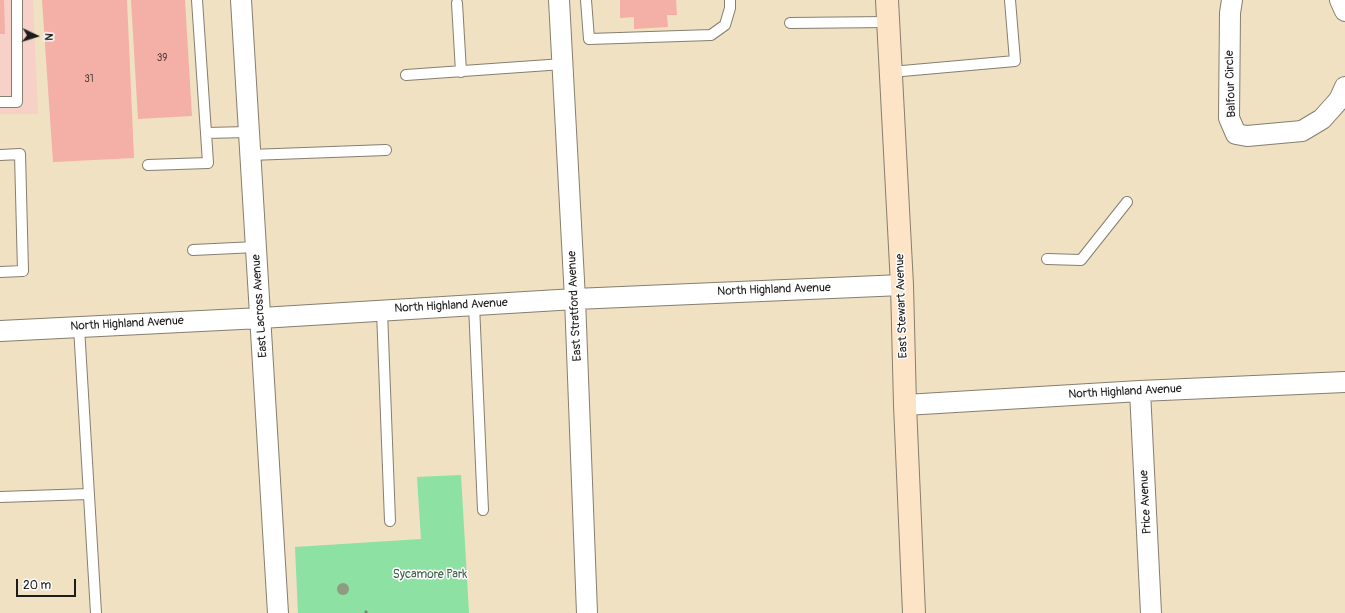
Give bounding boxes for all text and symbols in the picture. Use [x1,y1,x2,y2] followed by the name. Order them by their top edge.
[16,16,56,56] north arrow
[42,33,55,41] text: N
[1223,50,1239,118] street label: Balfour Circle
[157,52,167,64] house number: 39
[84,73,94,85] house number: 31
[565,250,585,362] street label: East Stratford Avenue
[893,253,911,359] street label: East Stewart Avenue
[249,254,271,358] street label: East Lacross Avenue
[717,281,831,299] street label: North Highland Avenue
[394,296,508,316] street label: North Highland Avenue
[70,314,184,334] street label: North Highland Avenue
[1068,382,1182,402] street label: North Highland Avenue
[1137,470,1155,534] street label: Price Avenue
[393,568,467,582] park label: Sycamore Park
[18,571,78,597] scale bar
[23,578,51,593] text: 20 m

